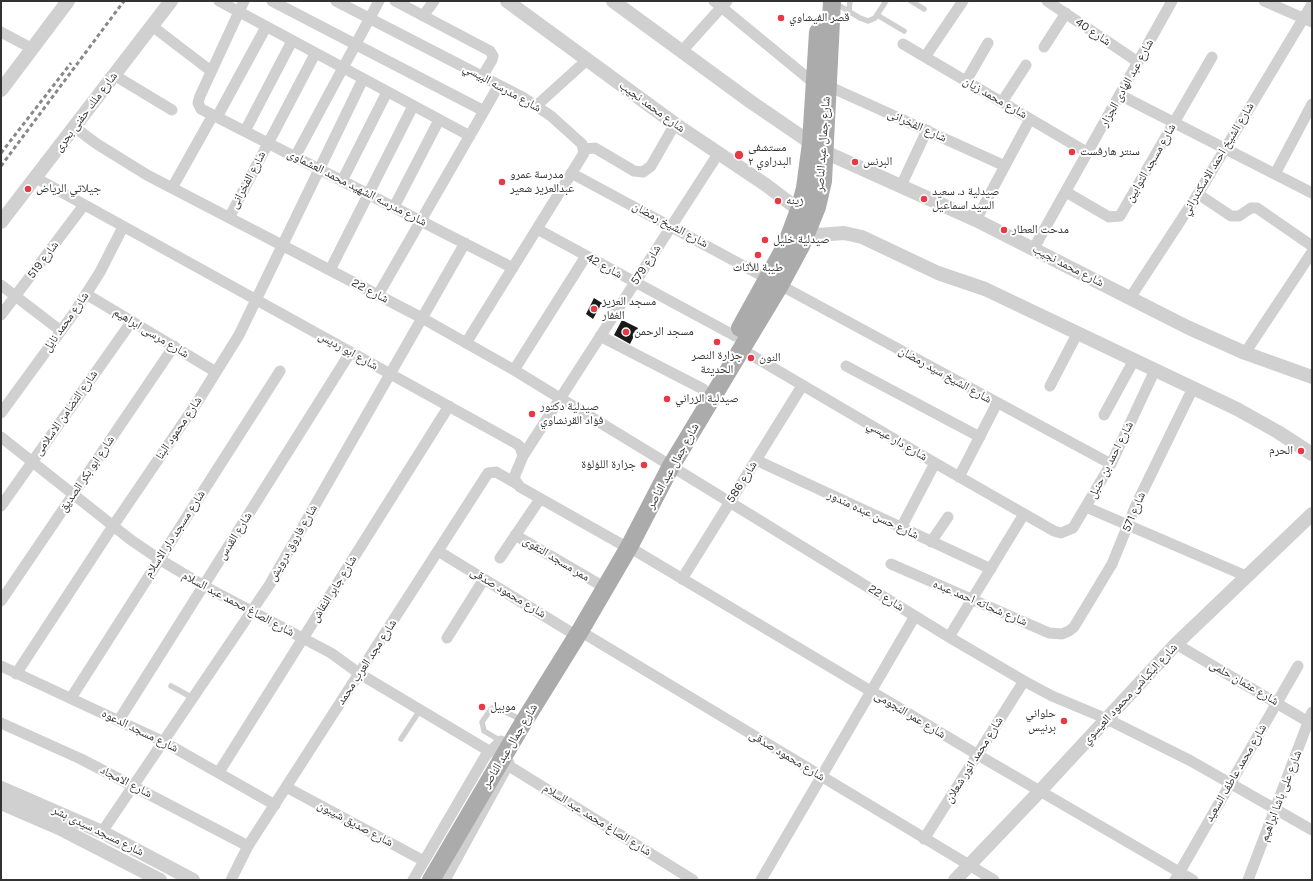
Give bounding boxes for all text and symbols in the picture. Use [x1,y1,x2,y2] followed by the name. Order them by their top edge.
[789,11,849,25] place label: قصر الفيشاوي
[776,13,786,23] marker: قصر الفيشاوي
[1073,15,1113,49] street label: شارع 40
[1097,37,1157,129] street label: شارع عبد الهادى الجزار
[460,61,544,115] street label: شارع مدرسه البيسي
[51,69,121,155] street label: شارع ملك حفنى بحرى
[960,74,1030,122] street label: شارع محمد زيان
[616,78,688,136] street label: شارع محمد نجيب
[812,96,834,192] street label: شارع جمال عبد الناصر
[1179,100,1257,218] street label: شارع الشيخ احمد الاسكندراني
[885,107,949,145] street label: شارع الفخرانى
[1123,121,1179,205] street label: شارع مسجد التوابين
[748,141,791,169] place label: مستشفى البدراوي ٢
[1080,145,1140,159] place label: سنتر هارفست
[285,146,429,230] street label: شارع مدرسه الشهيد محمد العشماوى
[1067,147,1077,157] marker: سنتر هارفست
[227,149,269,211] street label: شارع الفخرانى
[733,149,745,161] marker: مستشفى البدراوي ٢
[863,155,892,169] place label: البرنس
[850,157,860,167] marker: البرنس
[510,168,574,196] place label: مدرسة عمرو عبدالعزيز شعير
[497,177,507,187] marker: مدرسة عمرو عبدالعزيز شعير
[36,182,101,196] place label: جيلاتي الرياض
[23,184,33,194] marker: جيلاتي الرياض
[932,185,999,213] place label: صيدلية د. سعيد السيد اسماعيل
[786,194,804,208] place label: زينه
[919,194,929,204] marker: صيدلية د. سعيد السيد اسماعيل
[773,196,783,206] marker: زينه
[630,199,710,251] street label: شارع الشيخ رمضان
[1012,223,1069,237] place label: مدحت العطار
[999,225,1009,235] marker: مدحت العطار
[773,233,830,247] place label: صيدلية خليل
[760,235,770,245] marker: صيدلية خليل
[24,238,62,282] street label: شارع 519
[628,242,664,288] street label: شارع 579
[1030,242,1106,290] street label: شارع محمد نجيب
[583,250,625,282] street label: شارع 42
[753,250,763,260] marker: طيبة للأثاث
[733,261,783,275] place label: طيبة للأثاث
[349,276,391,306] street label: شارع 22
[40,289,92,355] street label: شارع محمد نايل
[602,295,656,323] place label: مسجد العزيز الغفار
[589,304,599,314] marker: مسجد العزيز الغفار
[111,305,191,361] street label: شارع مرسى ابراهيم
[634,325,694,339] place label: مسجد الرحمن
[621,327,631,337] marker: مسجد الرحمن
[316,329,380,373] street label: شارع ابو رديس
[712,337,722,347] marker: جزارة النصر الحديثة
[896,343,994,407] street label: شارع الشيخ سيد رمضان
[692,349,742,377] place label: جزارة النصر الحديثة
[759,351,781,365] place label: النون
[746,353,756,363] marker: النون
[31,367,101,459] street label: شارع التضامن الاسلامى
[675,392,739,406] place label: صيدلية الزراني
[153,394,205,462] street label: شارع محمود البنا
[662,394,672,404] marker: صيدلية الزراني
[540,400,604,428] place label: صيدلية دكتور فؤاد القرنشاوي
[527,409,537,419] marker: صيدلية دكتور فؤاد القرنشاوي
[864,418,930,464] street label: شارع دار عيسي
[1085,419,1137,501] street label: شارع احمد بن حنبل
[644,421,702,511] street label: شارع جمال عبد الناصر
[56,433,118,515] street label: شارع ابو بكر الصديق
[1269,444,1293,458] place label: الحرم
[1296,446,1306,456] marker: الحرم
[581,458,636,472] place label: جزارة اللؤلؤة
[724,458,760,506] street label: شارع 586
[639,460,649,470] marker: جزارة اللؤلؤة
[141,488,209,580] street label: شارع مسجد دار الاسلام
[825,488,921,542] street label: شارع حسن عبده مندور
[1119,490,1149,534] street label: شارع 571
[265,502,321,584] street label: شارع فاروق درويش
[215,509,255,563] street label: شارع القدس
[520,533,592,585] street label: ممر مسجد التقوى
[308,553,360,625] street label: شارع جابر النقاش
[467,565,549,621] street label: شارع محمود صدقى
[179,568,297,640] street label: شارع الصاغ محمد عبد السلام
[931,577,1029,629] street label: شارع شحاته احمد عبده
[865,581,907,615] street label: شارع 22
[334,617,400,707] street label: شارع مجد العرب محمد
[1079,640,1181,748] street label: شارع البكباشى محمود العيسوي
[1207,657,1281,709] street label: شارع عثمان حلمى
[872,688,948,742] street label: شارع عمر النجومى
[490,700,516,714] place label: موبيل
[479,701,541,791] street label: شارع جمال عبد الناصر
[477,702,487,712] marker: موبيل
[99,706,181,756] street label: شارع مسجد الدعوه
[1025,707,1056,735] place label: حلواني برنيس
[942,714,1006,806] street label: شارع محمد انور شعلان
[1059,716,1069,726] marker: حلواني برنيس
[1202,721,1270,825] street label: شارع محمد عاطف السعيد
[746,728,828,784] street label: شارع محمود صدقى
[1257,748,1305,844] street label: شارع على باشا ابراهيم
[98,763,154,801] street label: شارع الامجاد
[540,781,654,859] street label: شارع الصاغ محمد عبد السلام
[315,798,395,850] street label: شارع صديق شيبون
[50,803,146,859] street label: شارع مسجد سيدى بشر

